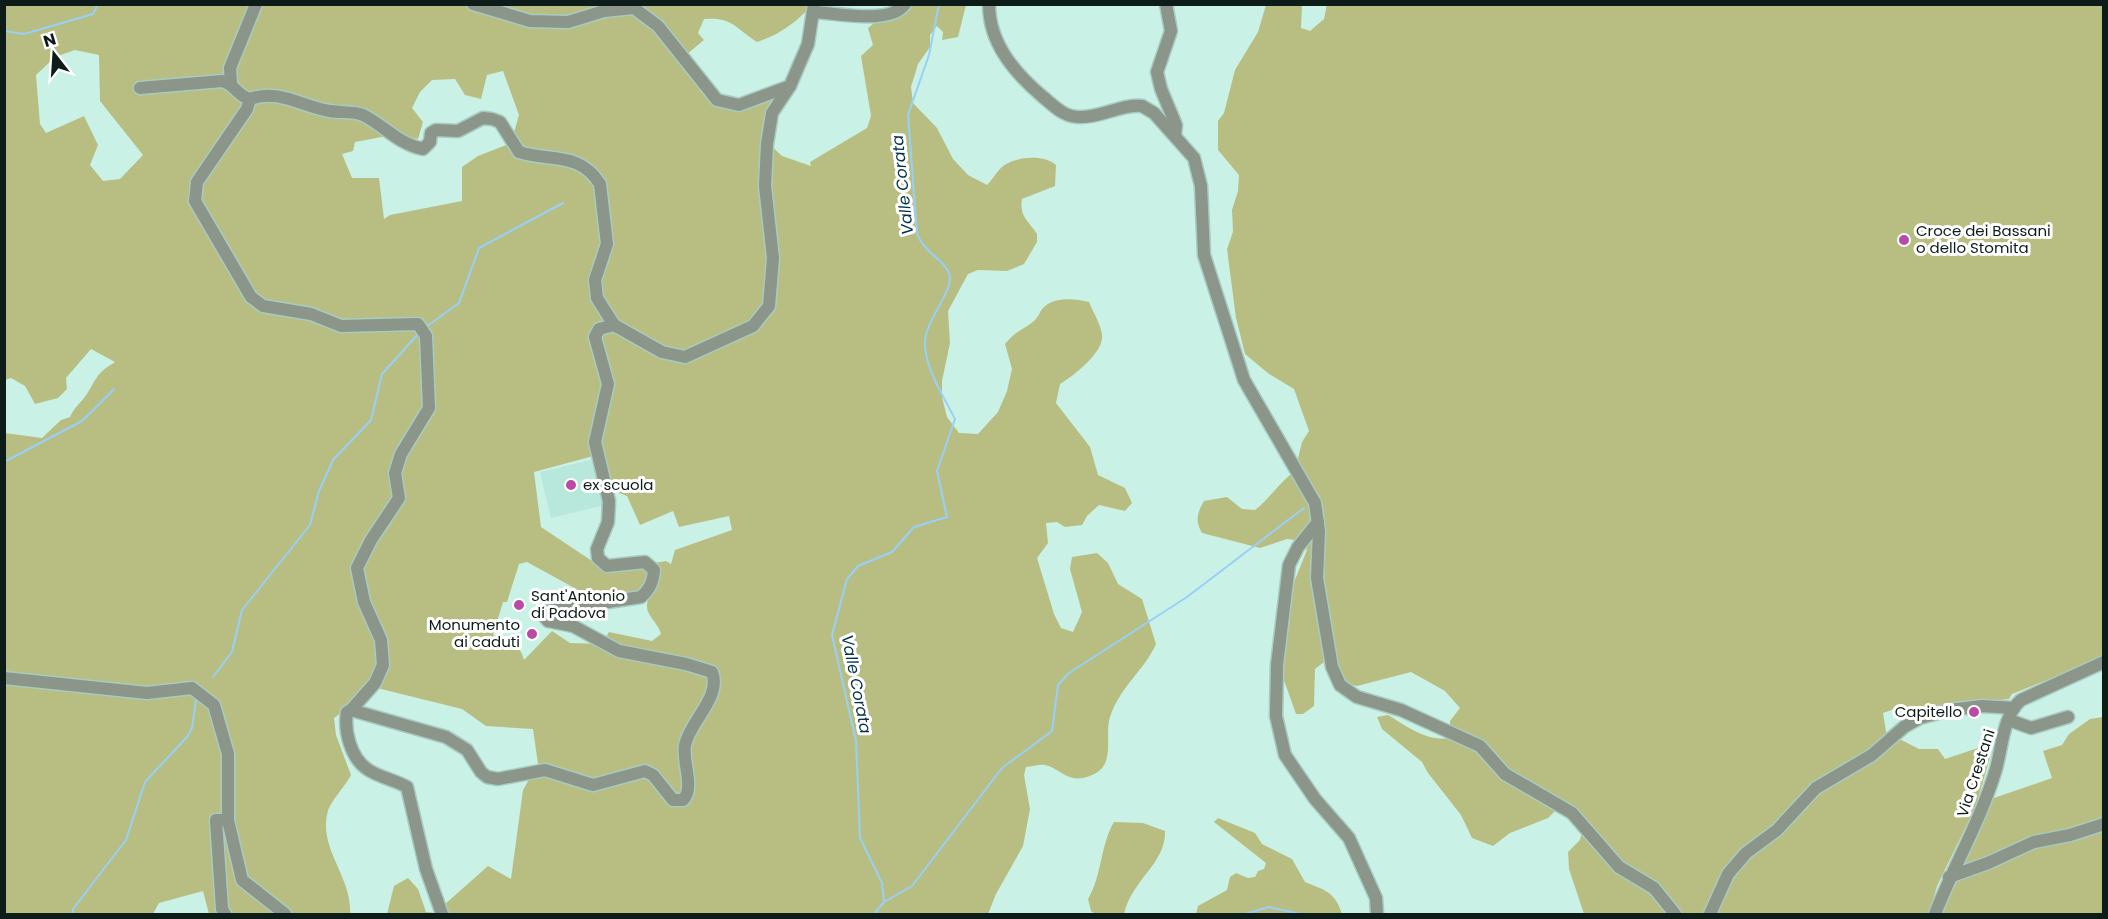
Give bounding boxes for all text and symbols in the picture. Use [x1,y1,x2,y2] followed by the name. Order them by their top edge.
[24,24,84,84] north arrow
[41,27,59,53] text: N
[886,134,919,236] water label: Valle Corata
[1916,220,2051,258] place label: Croce dei Bassani o dello Stomita
[1897,233,1911,247] marker: Croce dei Bassani o dello Stomita
[583,474,653,495] place label: ex scuola
[564,478,578,492] marker: ex scuola
[531,585,625,623] place label: Sant'Antonio di Padova
[512,598,526,612] marker: Sant'Antonio di Padova
[429,614,520,652] place label: Monumento ai caduti
[525,627,539,641] marker: Monumento ai caduti
[836,633,877,736] water label: Valle Corata
[1895,701,1962,722] place label: Capitello
[1967,705,1981,719] marker: Capitello
[1951,726,2000,819] street label: Via Crestani

